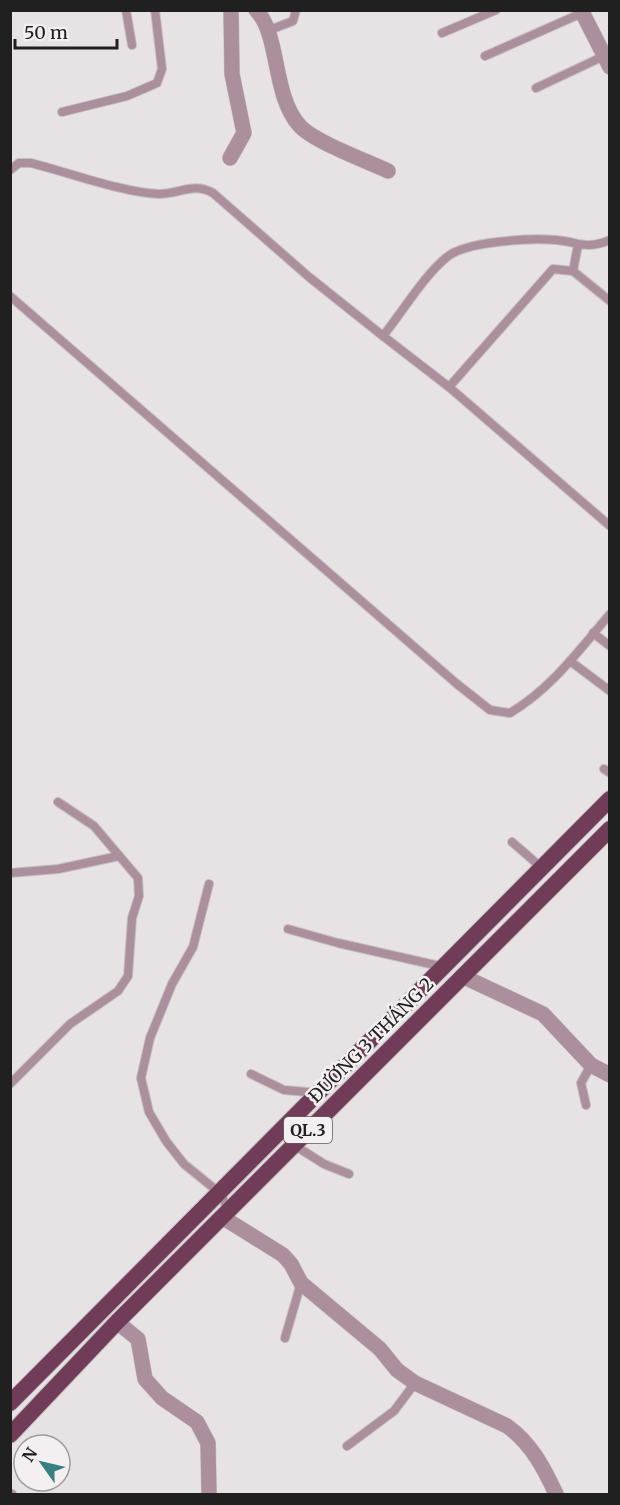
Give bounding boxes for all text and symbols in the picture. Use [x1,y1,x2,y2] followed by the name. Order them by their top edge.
[15,12,117,50] scale bar
[24,21,68,44] text: 50 m
[304,973,438,1107] street label: ĐƯỜNG 3 THÁNG 2
[284,1117,332,1143] road number: QL.3
[12,1433,72,1493] north arrow
[18,1443,42,1465] text: N

